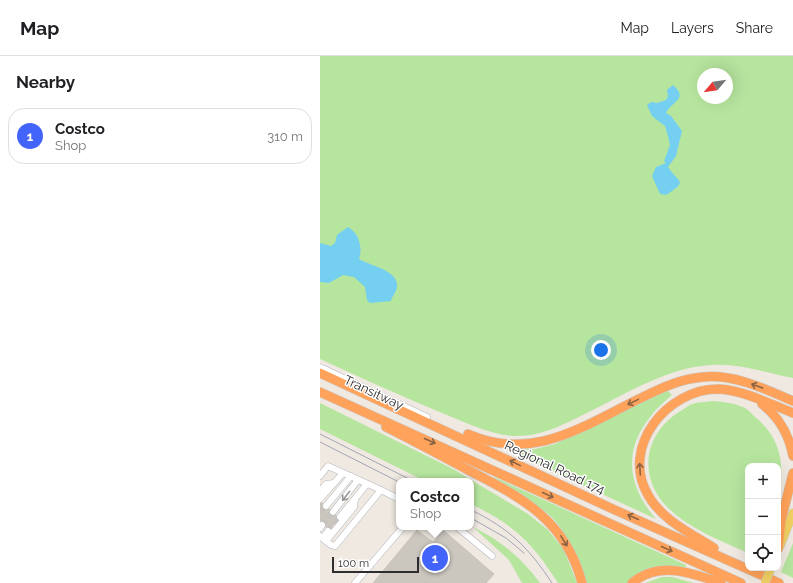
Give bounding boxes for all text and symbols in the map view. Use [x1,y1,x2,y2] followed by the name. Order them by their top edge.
[20,17,59,39] text: Map
[621,20,649,36] text: Map
[671,20,714,36] text: Layers
[736,20,773,36] text: Share
[697,68,733,104] north arrow
[16,72,75,92] text: Nearby
[55,120,105,138] text: Costco
[27,129,33,144] text: 1
[267,129,303,144] text: 310 m
[55,138,86,153] text: Shop
[591,340,611,360] your location
[342,372,406,413] street label: Transitway
[751,382,763,390] one-way arrow
[627,399,639,406] one-way arrow
[424,438,436,445] one-way arrow
[502,438,607,497] street label: Regional Road 174
[509,459,521,466] one-way arrow
[636,463,644,476] one-way arrow
[745,463,781,571] map controls
[745,463,781,499] button: +
[396,478,474,530] popup
[410,488,460,506] text: Costco
[341,490,350,501] one-way arrow
[542,492,554,499] one-way arrow
[745,499,781,535] button: −
[410,506,441,521] text: Shop
[627,513,639,521] one-way arrow
[560,535,568,546] one-way arrow
[745,535,781,571] button: locate
[422,543,448,573] pin: 1
[660,546,672,553] one-way arrow
[332,555,419,574] scale bar
[338,557,369,570] text: 100 m

